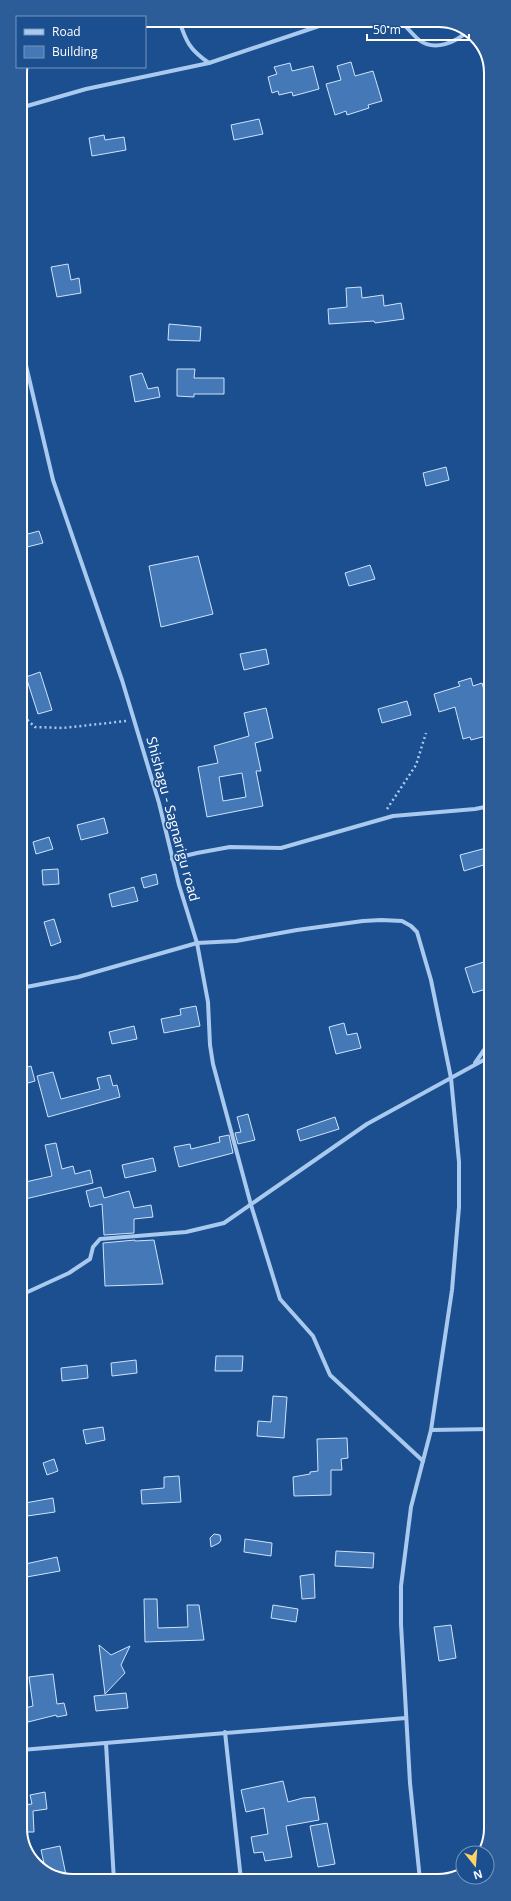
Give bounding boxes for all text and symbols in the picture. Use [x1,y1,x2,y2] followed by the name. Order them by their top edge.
[16,16,146,68] legend
[367,16,469,42] scale bar
[373,21,401,38] text: 50 m
[52,23,81,40] text: Road
[52,43,98,60] text: Building
[142,734,205,903] street label: Shishagu - Sagnarigu road
[455,1845,495,1885] north arrow
[472,1867,485,1884] text: N

